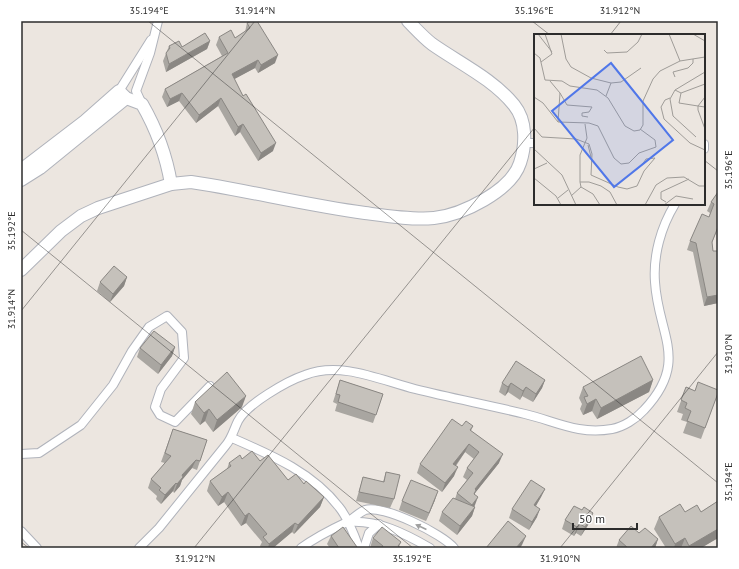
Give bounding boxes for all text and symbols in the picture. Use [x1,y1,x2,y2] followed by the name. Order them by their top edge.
[130,4,169,17] text: 35.194°E
[235,4,275,17] text: 31.914°N
[515,4,554,17] text: 35.196°E
[600,4,640,17] text: 31.912°N
[534,34,705,205] inset map
[722,151,735,190] text: 35.196°E
[5,212,18,251] text: 35.192°E
[5,289,18,329] text: 31.914°N
[722,334,735,374] text: 31.910°N
[722,463,735,502] text: 35.194°E
[573,505,637,531] scale bar
[579,511,605,526] text: 50 m
[416,524,427,530] one-way arrow
[175,552,215,565] text: 31.912°N
[393,552,432,565] text: 35.192°E
[540,552,580,565] text: 31.910°N

